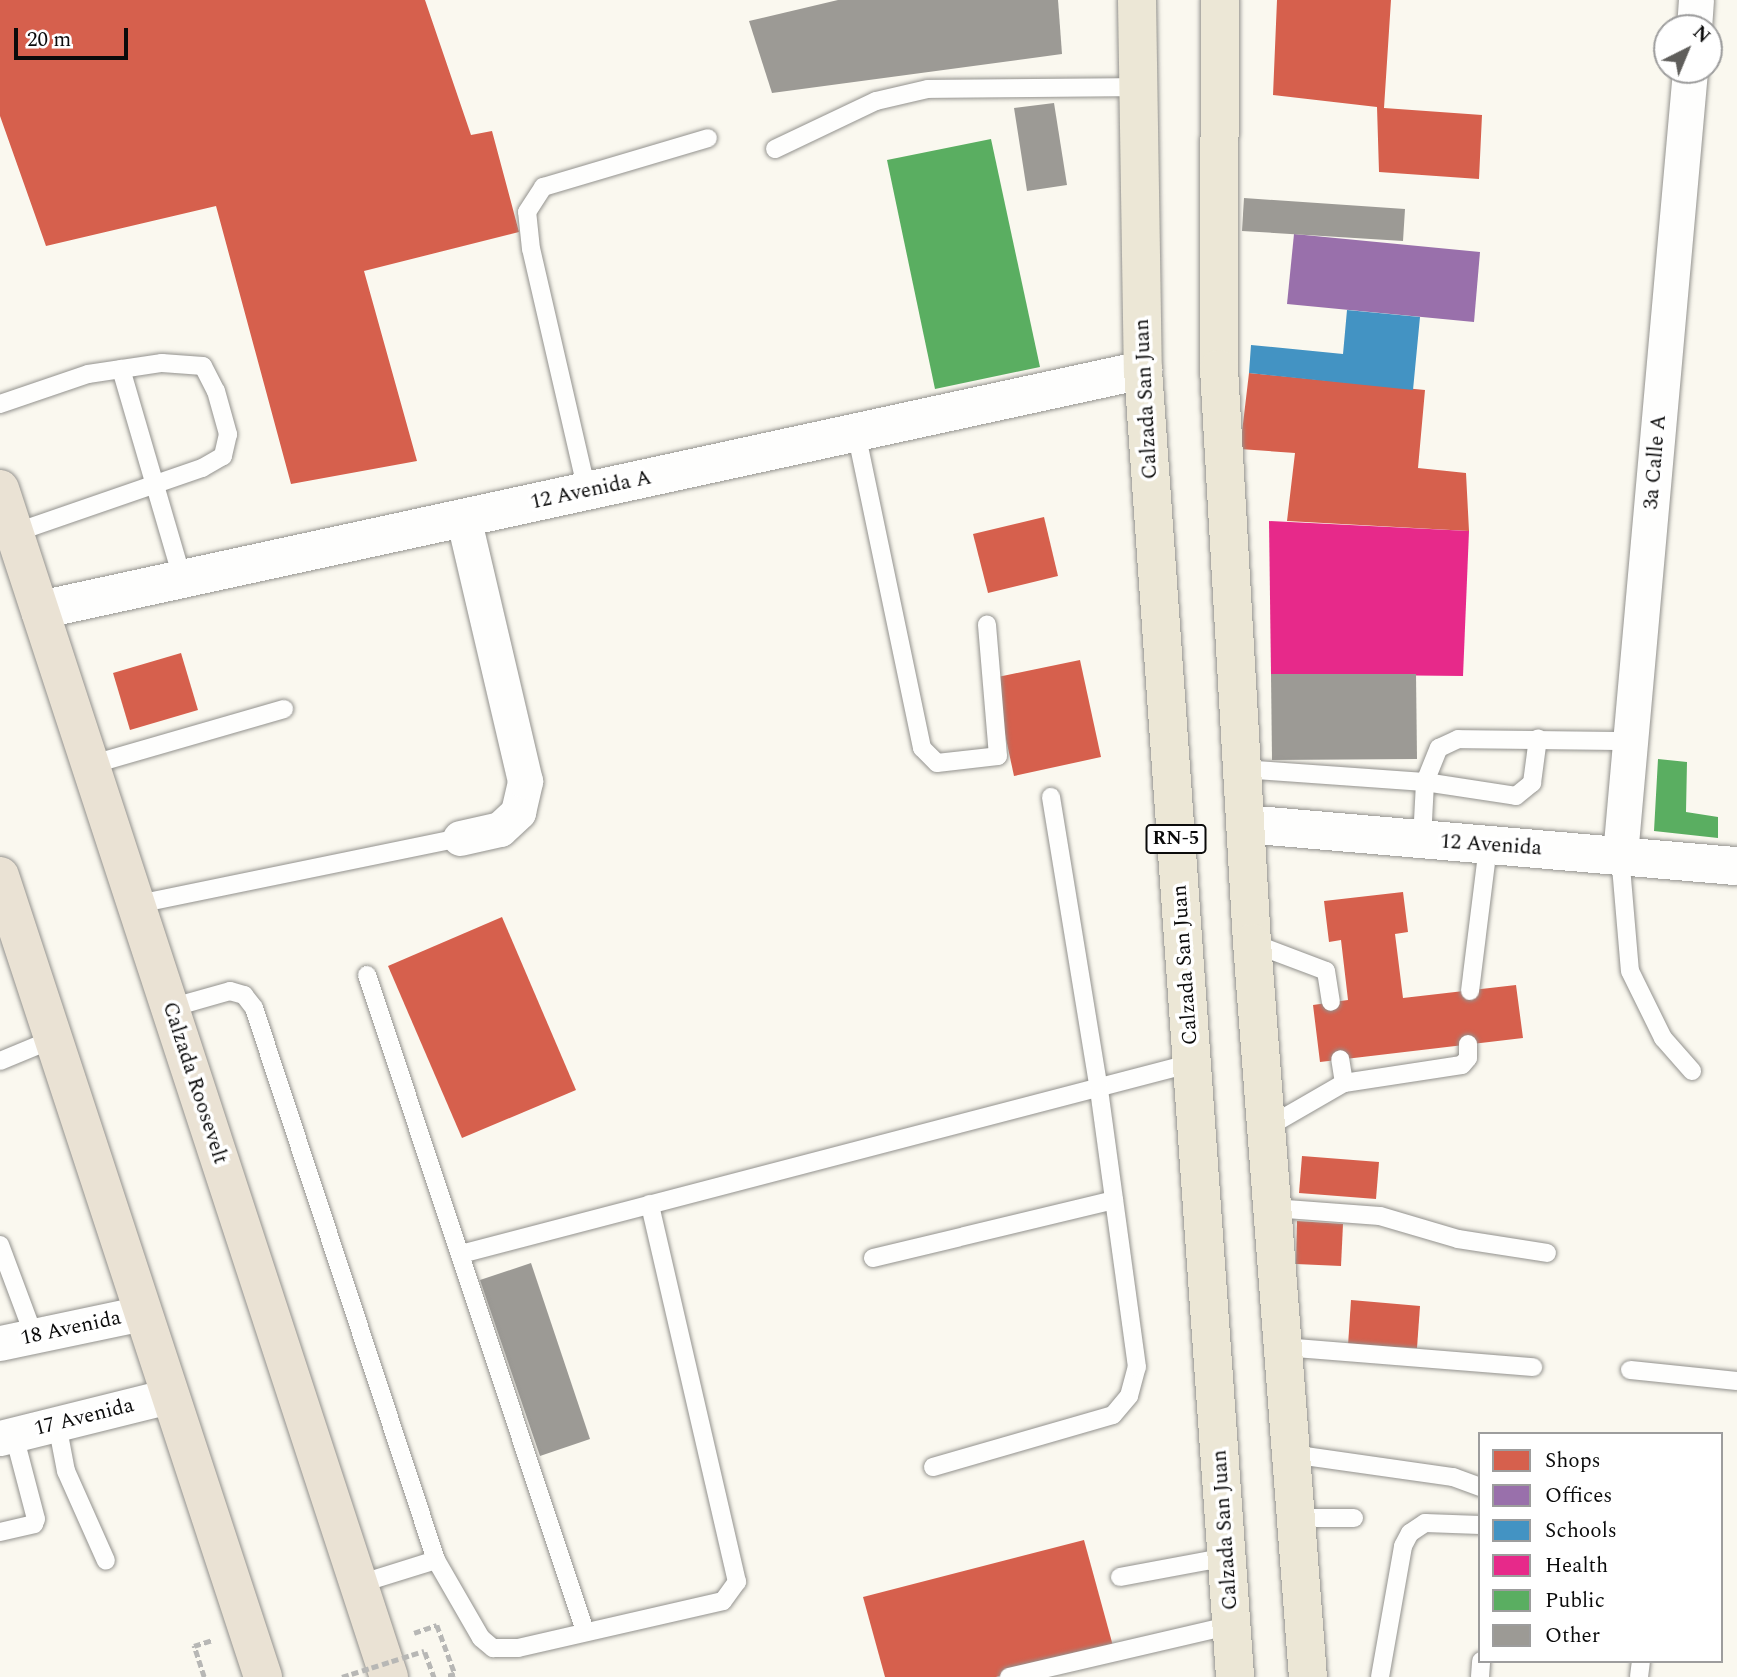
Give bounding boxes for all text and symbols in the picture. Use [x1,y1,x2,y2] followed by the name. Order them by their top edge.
[18,14,131,58] scale bar
[1653,14,1723,84] north arrow
[1686,19,1717,51] text: N
[27,24,71,56] text: 20 m
[1129,318,1163,480] street label: Calzada San Juan
[1638,414,1672,510] street label: 3a Calle A
[528,465,654,515] street label: 12 Avenida A
[1144,824,1208,854] road number: RN-5
[1439,829,1543,861] street label: 12 Avenida
[1167,884,1203,1046] street label: Calzada San Juan
[157,999,233,1167] street label: Calzada Roosevelt
[18,1305,124,1351] street label: 18 Avenida
[31,1392,137,1442] street label: 17 Avenida
[1478,1432,1723,1663] legend
[1545,1445,1601,1477] text: Shops
[1207,1449,1243,1611] street label: Calzada San Juan
[1545,1480,1612,1512] text: Offices
[1545,1515,1617,1547] text: Schools
[1545,1550,1608,1582] text: Health
[1545,1585,1605,1617] text: Public
[1545,1620,1600,1652] text: Other

